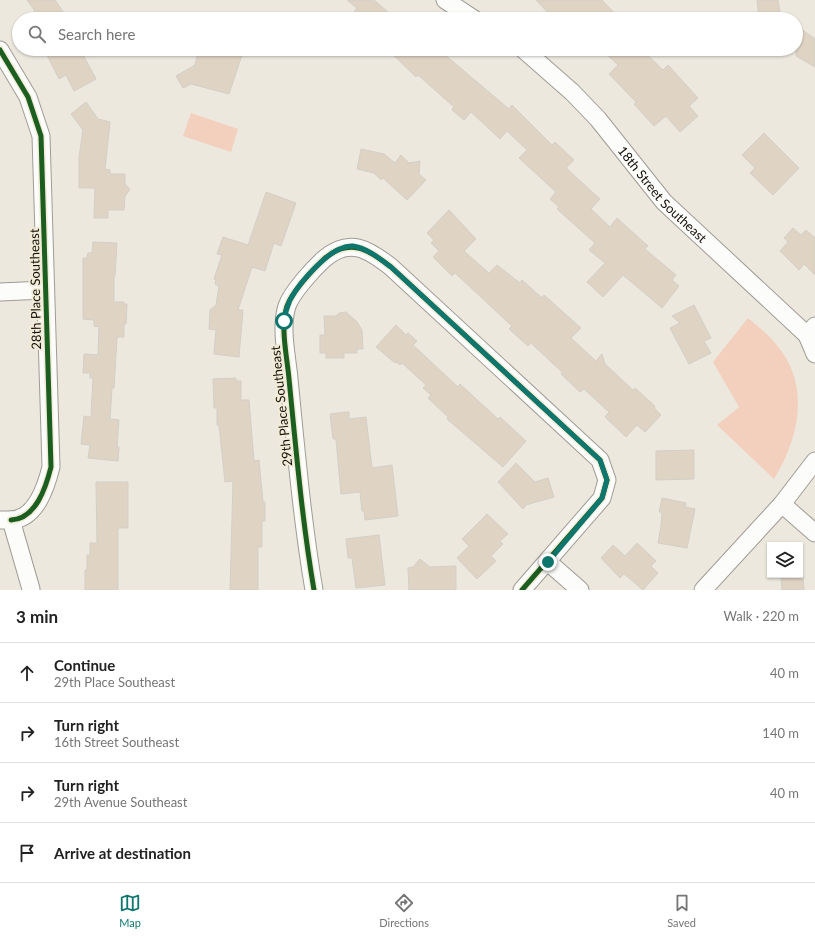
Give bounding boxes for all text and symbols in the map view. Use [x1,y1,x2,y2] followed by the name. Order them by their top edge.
[12,12,803,56] search box
[26,23,48,45] icon: search
[58,25,135,43] text: Search here
[615,143,711,246] street label: 18th Street Southeast
[26,228,44,350] street label: 28th Place Southeast
[275,312,293,330] route start
[267,345,295,467] street label: 29th Place Southeast
[767,542,803,578] map controls
[767,542,803,578] button: layers
[539,553,557,571] route end
[16,606,58,627] text: 3 min
[723,608,799,624] text: Walk · 220 m
[54,656,115,674] text: Continue
[16,662,38,684] icon: ahead
[770,665,799,681] text: 40 m
[54,674,175,690] text: 29th Place Southeast
[54,716,119,734] text: Turn right
[16,722,38,744] icon: right
[762,725,799,741] text: 140 m
[54,734,179,750] text: 16th Street Southeast
[54,776,119,794] text: Turn right
[16,782,38,804] icon: right
[770,785,799,801] text: 40 m
[54,794,187,810] text: 29th Avenue Southeast
[16,842,38,864] icon: arrive
[54,844,191,862] text: Arrive at destination
[119,892,141,929] tab: Map
[379,892,429,929] tab: Directions
[667,892,696,929] tab: Saved

